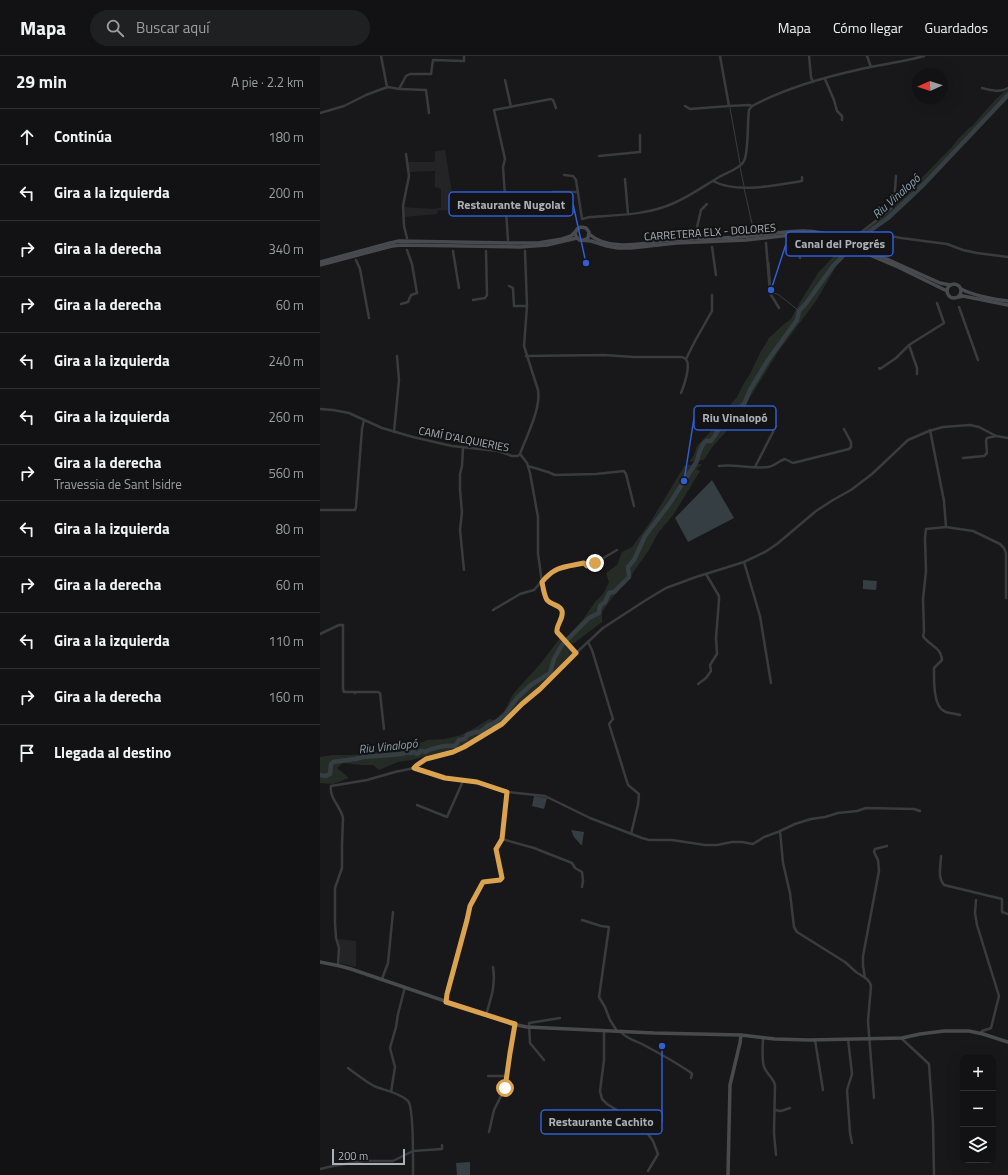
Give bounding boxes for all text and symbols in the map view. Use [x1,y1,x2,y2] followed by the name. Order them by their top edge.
[90,10,370,46] search box
[20,13,66,42] text: Mapa
[136,16,209,39] text: Buscar aquí
[104,17,126,39] icon: search
[778,17,811,38] text: Mapa
[833,17,903,38] text: Cómo llegar
[925,17,988,38] text: Guardados
[912,68,948,104] north arrow
[16,69,67,95] text: 29 min
[231,72,304,92] text: A pie · 2.2 km
[54,125,112,148] text: Continúa
[16,126,38,148] icon: ahead
[268,127,304,147] text: 180 m
[868,168,925,223] water label: Riu Vinalopó
[54,181,170,204] text: Gira a la izquierda
[16,182,38,204] icon: left
[268,183,304,203] text: 200 m
[449,192,573,216] callout: Restaurante Nugolat
[457,195,566,214] text: Restaurante Nugolat
[643,219,777,245] street label: CARRETERA ELX - DOLORES
[786,232,893,256] callout: Canal del Progrés
[795,234,886,253] text: Canal del Progrés
[54,237,161,260] text: Gira a la derecha
[16,238,38,260] icon: right
[268,239,304,259] text: 340 m
[54,293,161,316] text: Gira a la derecha
[16,294,38,316] icon: right
[276,295,304,315] text: 60 m
[54,349,170,372] text: Gira a la izquierda
[16,350,38,372] icon: left
[268,351,304,371] text: 240 m
[54,405,170,428] text: Gira a la izquierda
[16,406,38,428] icon: left
[694,406,776,430] callout: Riu Vinalopó
[268,407,304,427] text: 260 m
[702,408,768,427] text: Riu Vinalopó
[417,422,511,456] street label: CAMÍ D'ALQUIERIES
[54,451,161,474] text: Gira a la derecha
[16,462,38,484] icon: right
[268,463,304,483] text: 560 m
[54,474,182,494] text: Travessia de Sant Isidre
[54,517,170,540] text: Gira a la izquierda
[16,518,38,540] icon: left
[276,519,304,539] text: 80 m
[586,554,604,572] route end
[54,573,161,596] text: Gira a la derecha
[16,574,38,596] icon: right
[276,575,304,595] text: 60 m
[54,629,170,652] text: Gira a la izquierda
[16,630,38,652] icon: left
[268,631,304,651] text: 110 m
[54,685,161,708] text: Gira a la derecha
[16,686,38,708] icon: right
[268,687,304,707] text: 160 m
[358,733,420,759] water label: Riu Vinalopó
[54,741,171,764] text: Llegada al destino
[16,742,38,764] icon: arrive
[960,1055,996,1163] map controls
[960,1055,996,1091] button: +
[496,1079,514,1097] route start
[960,1091,996,1127] button: −
[541,1110,662,1134] callout: Restaurante Cachito
[548,1112,654,1131] text: Restaurante Cachito
[960,1127,996,1163] button: layers
[332,1147,405,1166] scale bar
[338,1148,368,1164] text: 200 m

